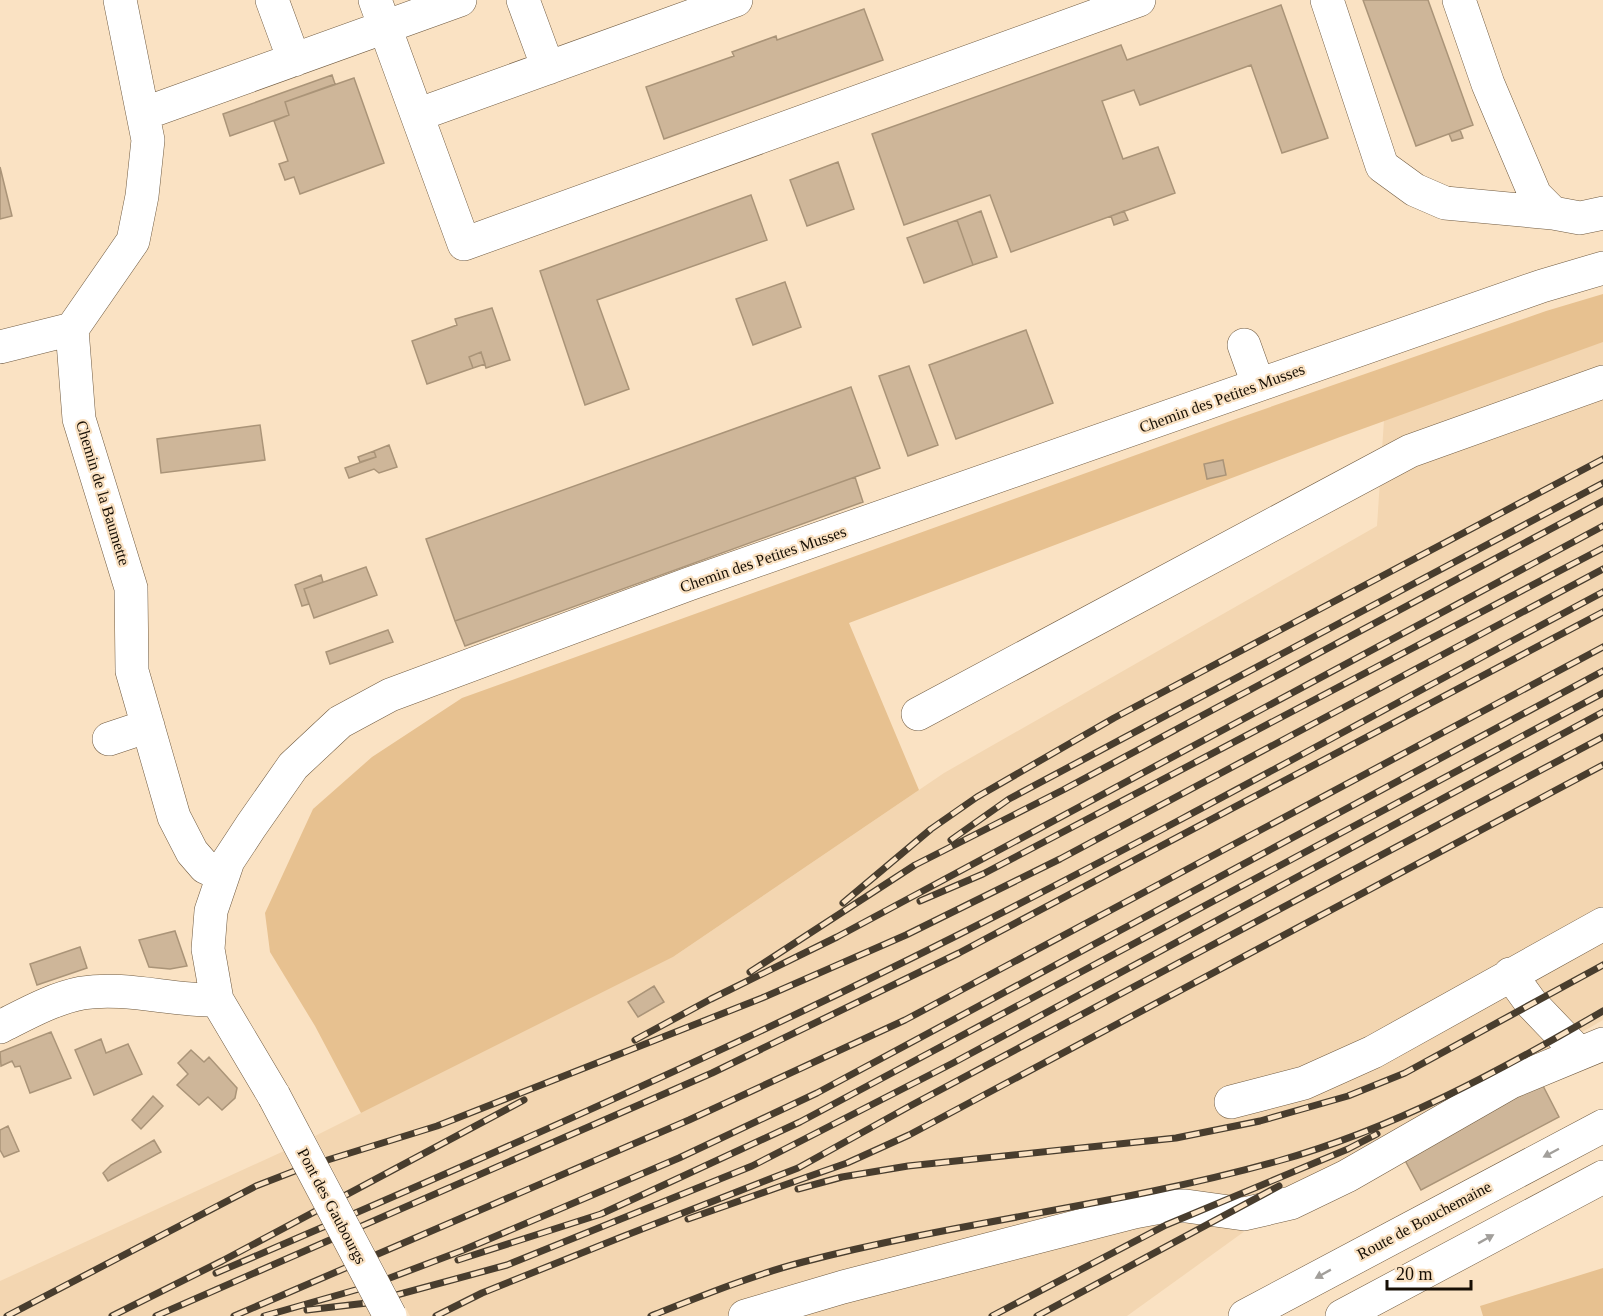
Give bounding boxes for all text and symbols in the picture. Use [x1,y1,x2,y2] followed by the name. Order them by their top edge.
[1137,360,1307,436] street label: Chemin des Petites Musses
[73,418,133,568] street label: Chemin de la Baumette
[678,523,848,595] street label: Chemin des Petites Musses
[293,1145,370,1267] street label: Pont des Gaubourgs
[1542,1148,1559,1158] one-way arrow
[1354,1177,1494,1263] street label: Route de Bouchemaine
[1478,1234,1495,1244] one-way arrow
[1387,1253,1471,1291] scale bar
[1396,1264,1433,1284] text: 20 m
[1314,1269,1331,1279] one-way arrow

